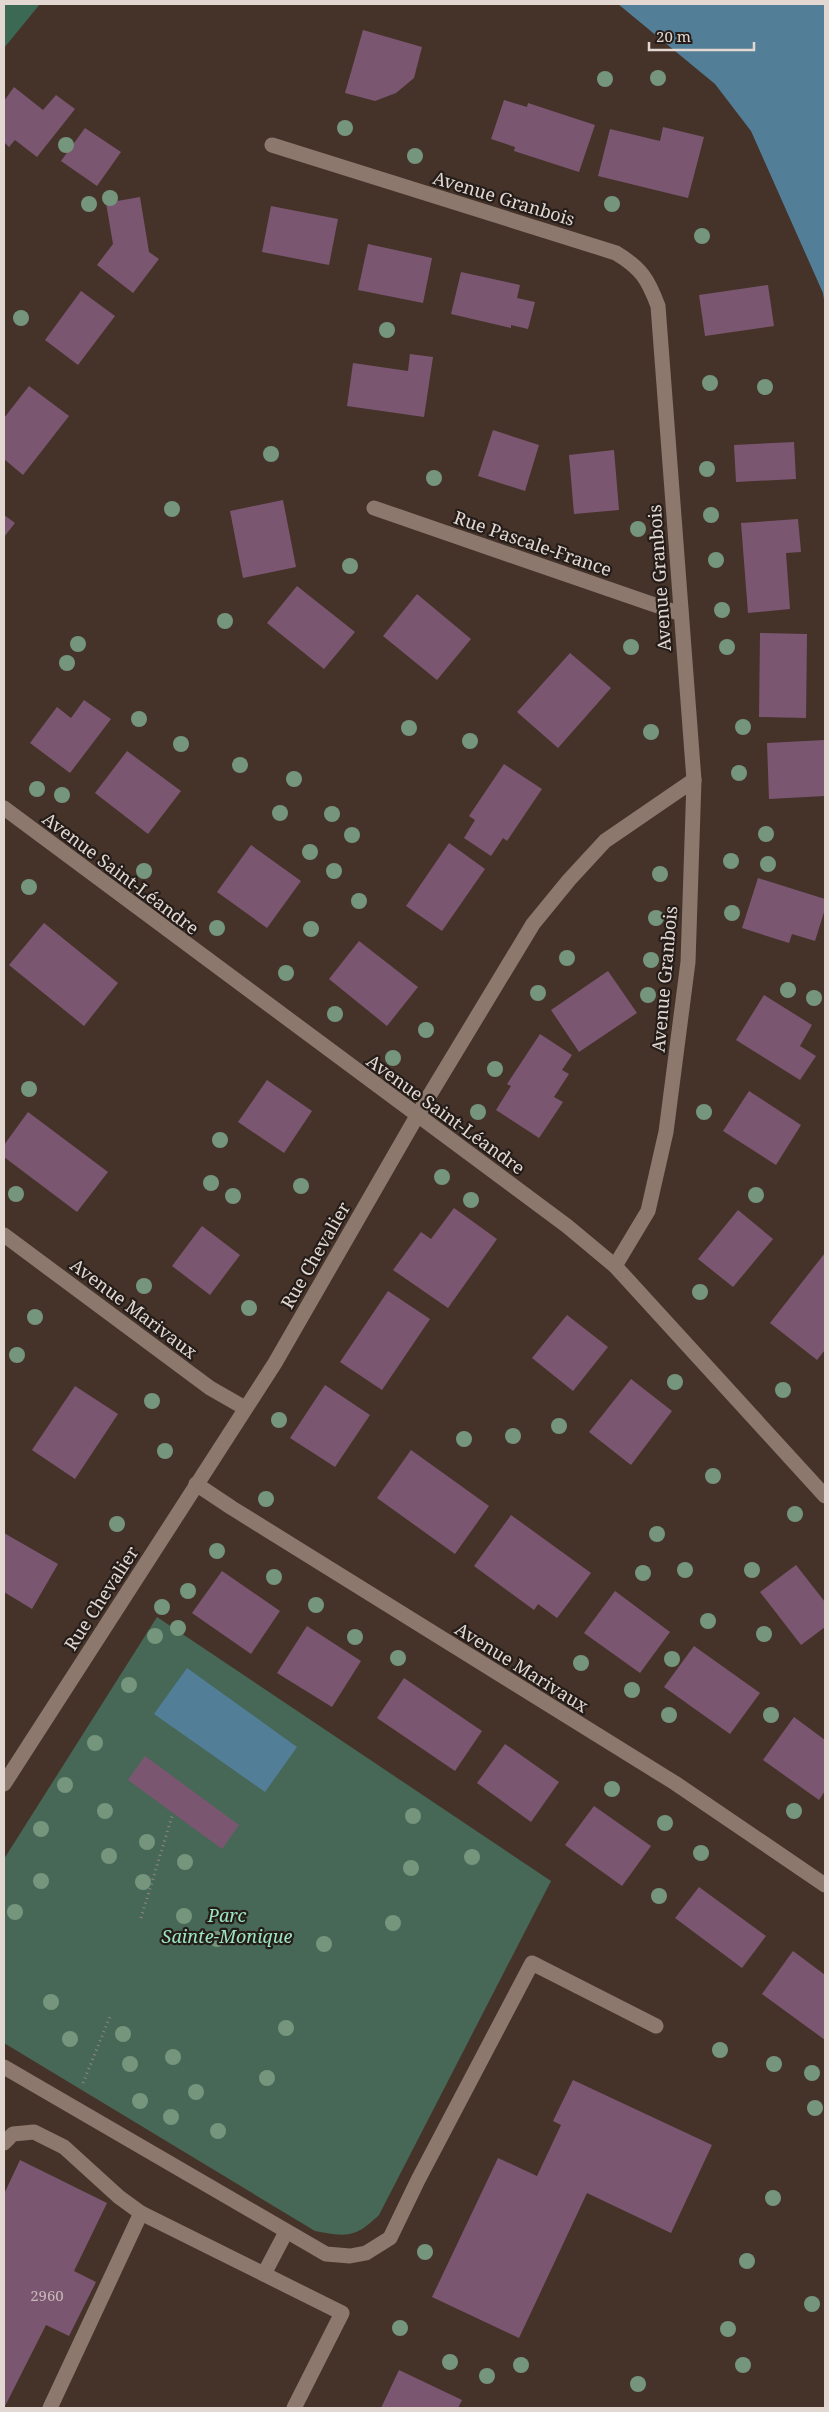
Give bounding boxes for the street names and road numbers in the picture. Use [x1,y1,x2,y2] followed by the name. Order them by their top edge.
[430,165,578,231] street label: Avenue Granbois
[642,504,676,652] street label: Avenue Granbois
[451,505,615,581] street label: Rue Pascale-France
[38,806,204,940] street label: Avenue Saint-Léandre
[646,905,682,1053] street label: Avenue Granbois
[362,1048,530,1180] street label: Avenue Saint-Léandre
[275,1197,356,1313] street label: Rue Chevalier
[66,1252,203,1364] street label: Avenue Marivaux
[58,1541,144,1655] street label: Rue Chevalier
[451,1616,594,1718] street label: Avenue Marivaux

